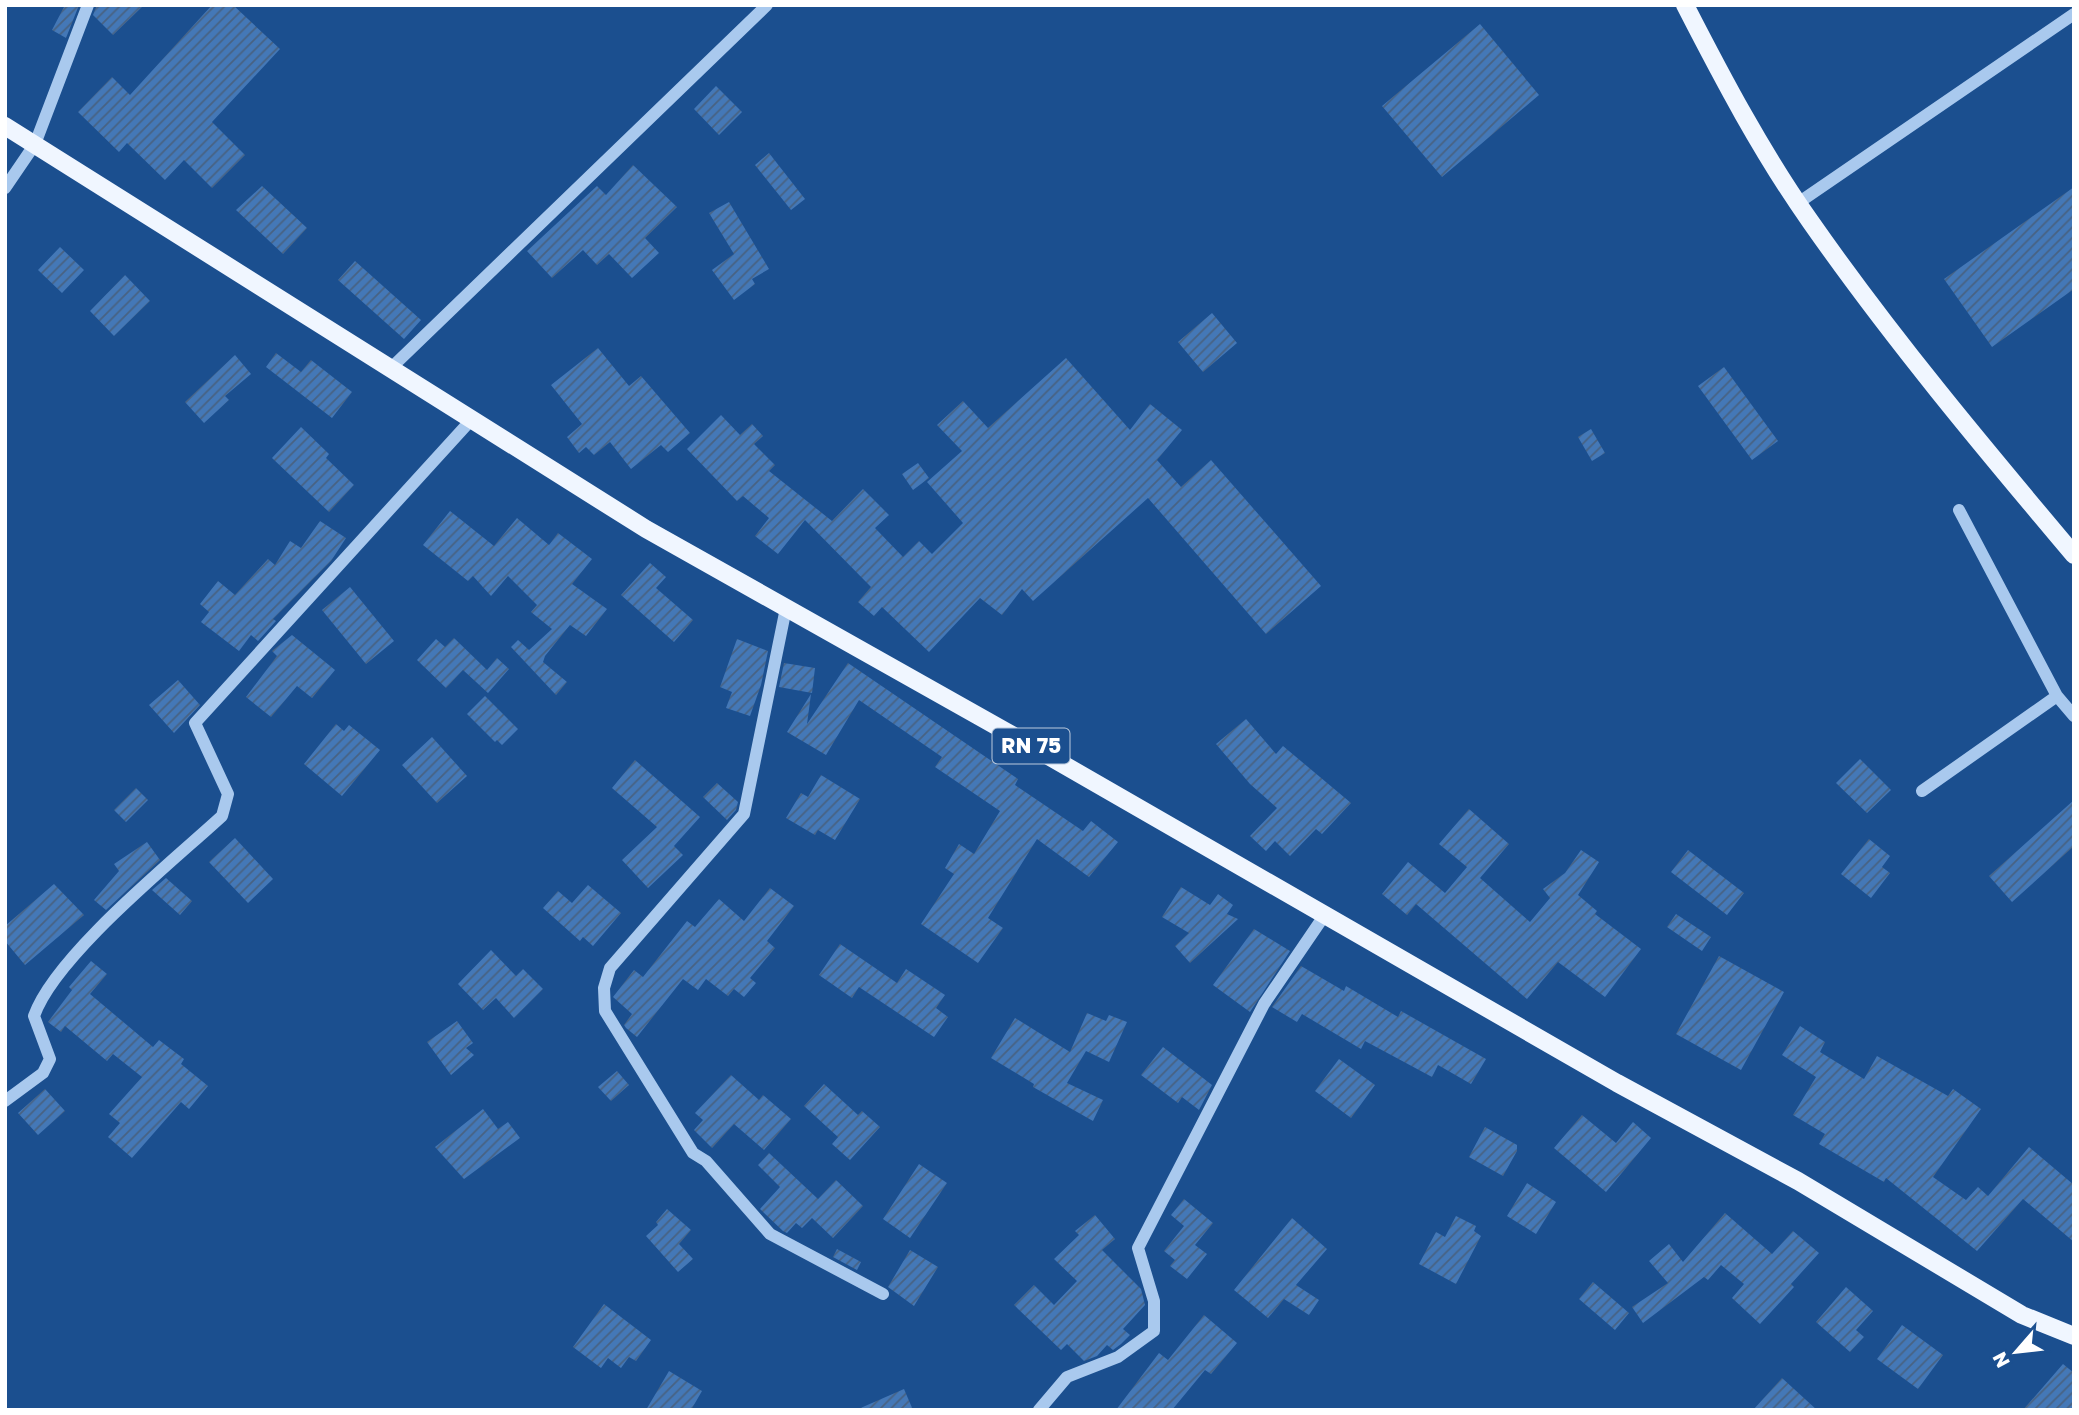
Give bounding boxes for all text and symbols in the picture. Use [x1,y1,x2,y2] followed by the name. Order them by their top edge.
[992,728,1070,764] road number: RN 75
[1981,1317,2051,1387] north arrow
[1987,1348,2014,1372] text: N

